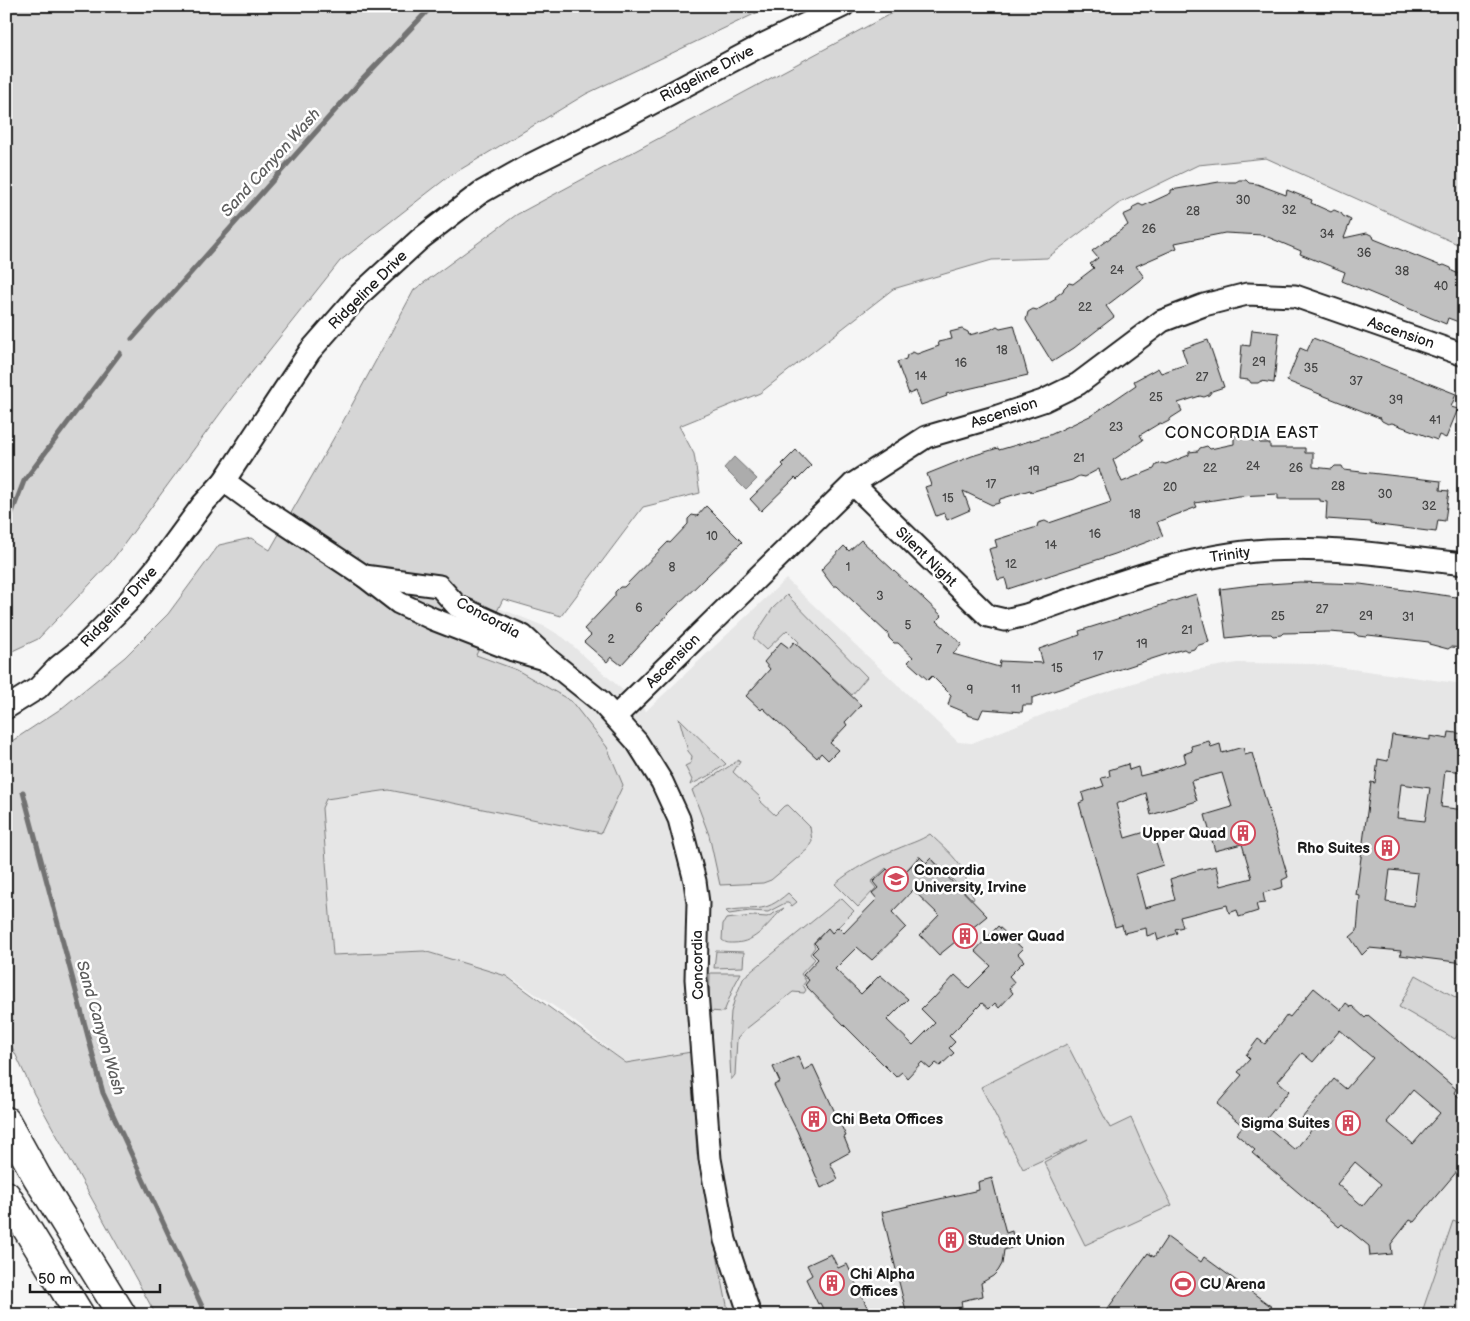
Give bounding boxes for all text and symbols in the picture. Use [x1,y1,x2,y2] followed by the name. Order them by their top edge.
[657,41,757,107] street label: Ridgeline Drive
[217,105,325,221] water label: Sand Canyon Wash
[1236,193,1250,208] house number: 30
[1282,203,1296,218] house number: 32
[1186,204,1200,219] house number: 28
[1142,222,1156,237] house number: 26
[1320,227,1335,242] house number: 34
[325,246,412,333] street label: Ridgeline Drive
[1357,246,1371,261] house number: 36
[1110,263,1125,278] house number: 24
[1395,264,1409,279] house number: 38
[1434,279,1448,294] house number: 40
[1078,300,1092,315] house number: 22
[1365,313,1437,353] street label: Ascension
[996,343,1008,358] house number: 18
[1252,355,1266,370] house number: 29
[955,356,967,371] house number: 16
[1304,361,1318,376] house number: 35
[915,369,928,384] house number: 14
[1196,370,1209,385] house number: 27
[1349,374,1363,389] house number: 37
[1149,390,1163,405] house number: 25
[968,393,1040,433] street label: Ascension
[1389,393,1403,408] house number: 39
[1429,413,1441,428] house number: 41
[1109,420,1123,435] house number: 23
[1165,424,1319,443] district label: CONCORDIA EAST
[1073,451,1085,466] house number: 21
[1246,459,1261,474] house number: 24
[1203,461,1217,476] house number: 22
[1289,461,1303,476] house number: 26
[1028,464,1040,479] house number: 19
[986,477,996,492] house number: 17
[1331,479,1345,494] house number: 28
[1163,480,1177,495] house number: 20
[1378,487,1392,502] house number: 30
[942,491,954,506] house number: 15
[1422,499,1436,514] house number: 32
[1129,507,1141,522] house number: 18
[891,523,961,591] street label: Silent Night
[1089,527,1101,542] house number: 16
[706,529,718,544] house number: 10
[1045,538,1058,553] house number: 14
[1209,543,1252,567] street label: Trinity
[1005,557,1017,572] house number: 12
[669,560,676,575] house number: 8
[846,560,850,575] house number: 1
[77,562,161,651] street label: Ridgeline Drive
[876,589,884,604] house number: 3
[453,593,523,643] street label: Concordia
[635,601,643,616] house number: 6
[1316,602,1329,617] house number: 27
[1271,609,1285,624] house number: 25
[1359,609,1373,624] house number: 29
[1402,610,1414,625] house number: 31
[905,618,912,633] house number: 5
[1181,623,1193,638] house number: 21
[642,630,704,692] street label: Ascension
[607,632,615,647] house number: 2
[1136,637,1148,652] house number: 19
[936,642,942,657] house number: 7
[1093,649,1103,664] house number: 17
[1051,661,1063,676] house number: 15
[1011,682,1021,697] house number: 11
[967,683,974,698] house number: 9
[1230,820,1256,846] building icon: Upper Quad
[1142,824,1226,843] place label: Upper Quad
[1374,835,1400,861] building icon: Rho Suites
[1297,839,1370,858] place label: Rho Suites
[914,861,1027,897] place label: Concordia University, Irvine
[883,866,909,892] school or university icon: Concordia University, Irvine
[952,923,978,949] building icon: Lower Quad
[982,927,1064,946] place label: Lower Quad
[688,930,708,1000] street label: Concordia
[72,958,128,1098] water label: Sand Canyon Wash
[801,1106,827,1132] building icon: Chi Beta Offices
[832,1110,943,1129] place label: Chi Beta Offices
[1335,1110,1361,1136] building icon: Sigma Suites
[1241,1114,1330,1133] place label: Sigma Suites
[938,1227,964,1253] building icon: Student Union
[968,1231,1065,1250] place label: Student Union
[30,1261,160,1293] scale bar
[850,1265,915,1301] place label: Chi Alpha Offices
[38,1270,72,1289] text: 50 m
[819,1270,845,1296] building icon: Chi Alpha Offices
[1170,1271,1196,1297] sports icon: CU Arena
[1200,1275,1266,1294] place label: CU Arena

